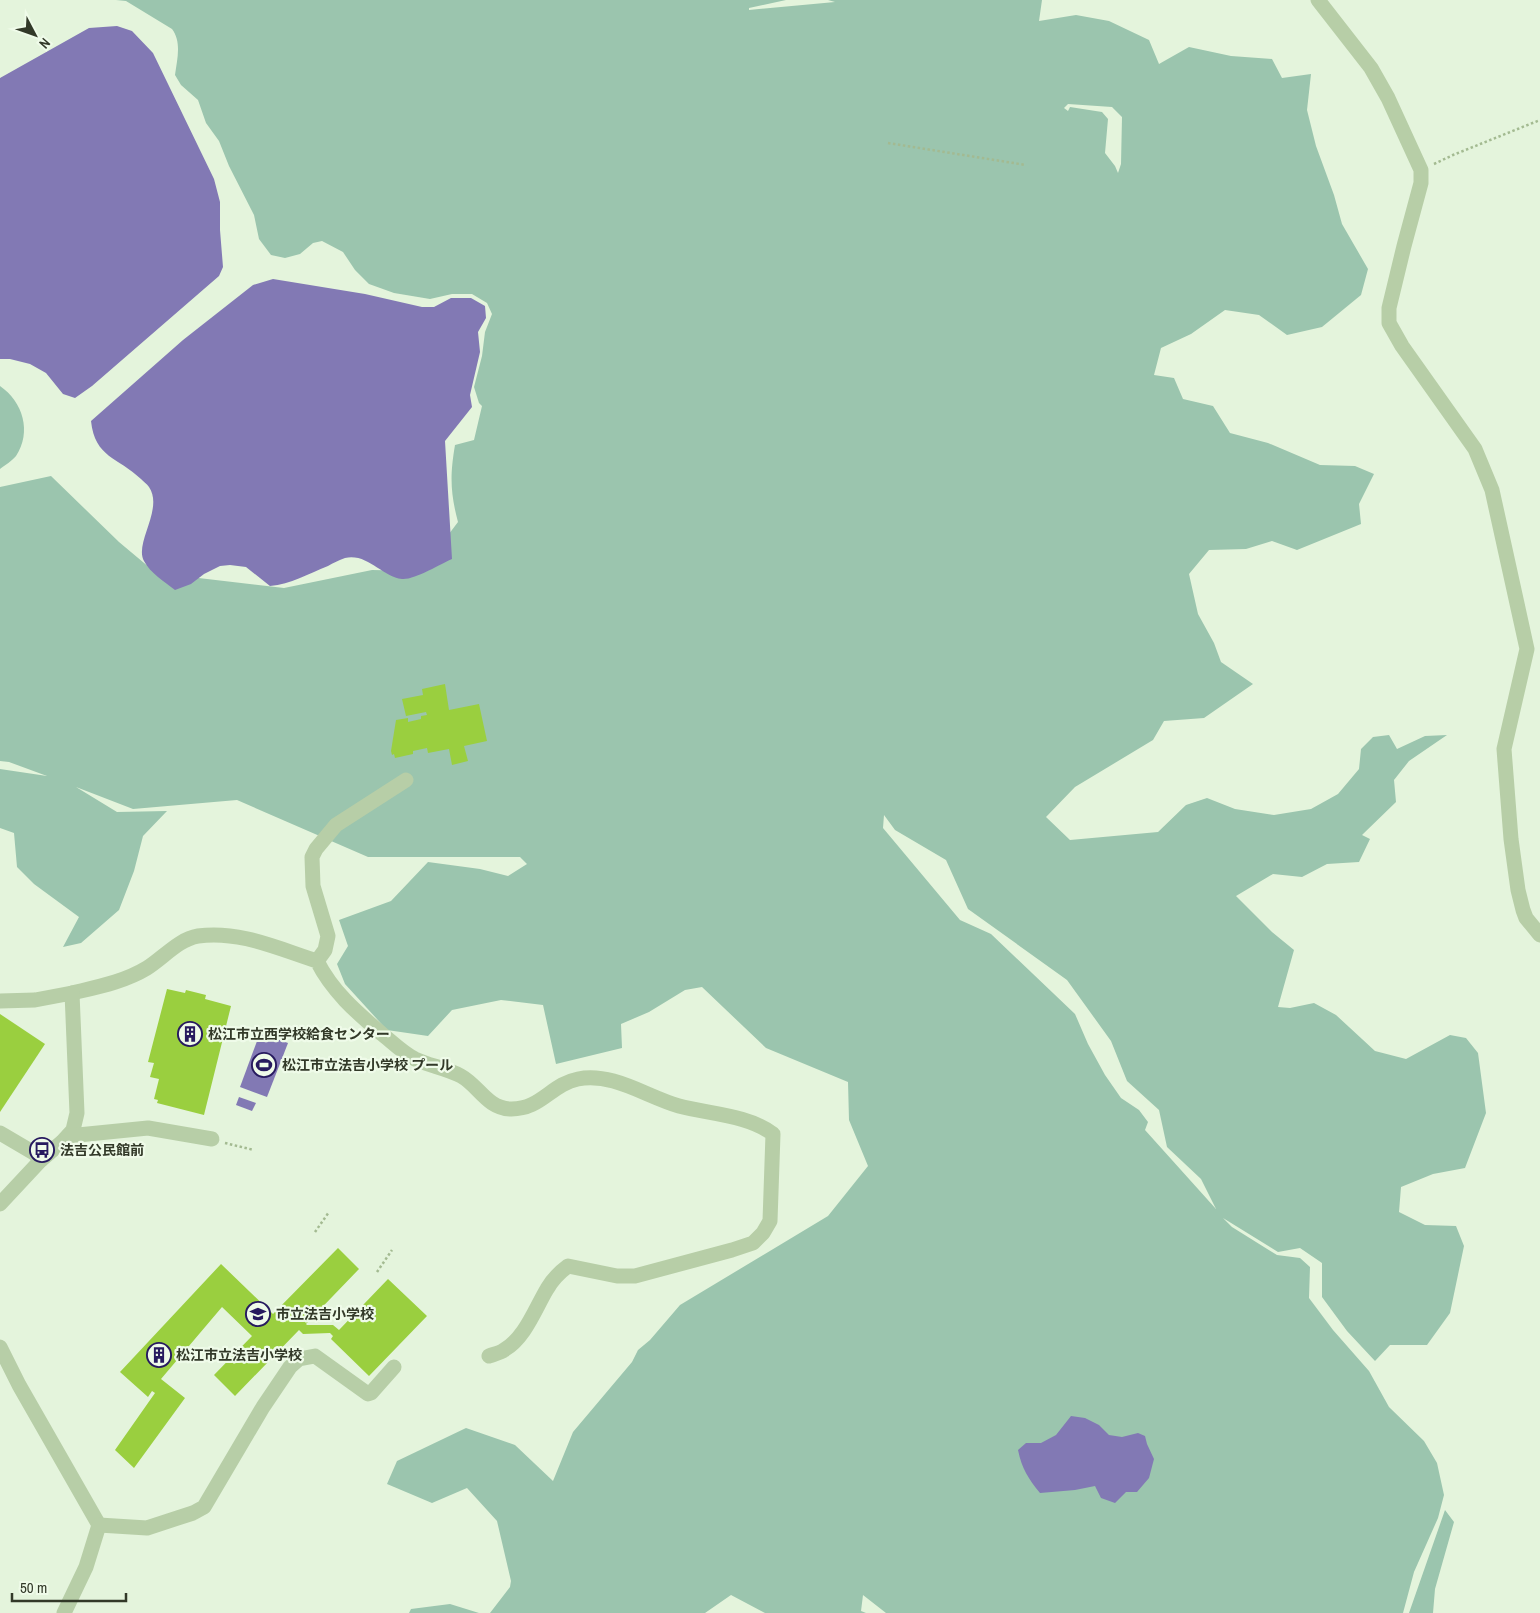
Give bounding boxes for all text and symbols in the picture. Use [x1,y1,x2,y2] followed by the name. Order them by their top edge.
[10,10,60,60] north arrow
[35,34,54,53] text: N
[177,1021,203,1047] building icon: 松江市立西学校給食センター
[208,1025,390,1043] place label: 松江市立西学校給食センター
[251,1052,277,1078] sports icon: 松江市立法吉小学校 プール
[282,1056,453,1074] place label: 松江市立法吉小学校 プール
[29,1137,55,1163] bus stop icon: 法吉公民館前
[60,1141,144,1159] place label: 法吉公民館前
[245,1301,271,1327] school or university icon: 市立法吉小学校
[276,1305,374,1323] place label: 市立法吉小学校
[146,1342,172,1368] building icon: 松江市立法吉小学校
[176,1346,302,1364] place label: 松江市立法吉小学校
[12,1570,126,1602] scale bar
[20,1577,47,1598] text: 50 m

